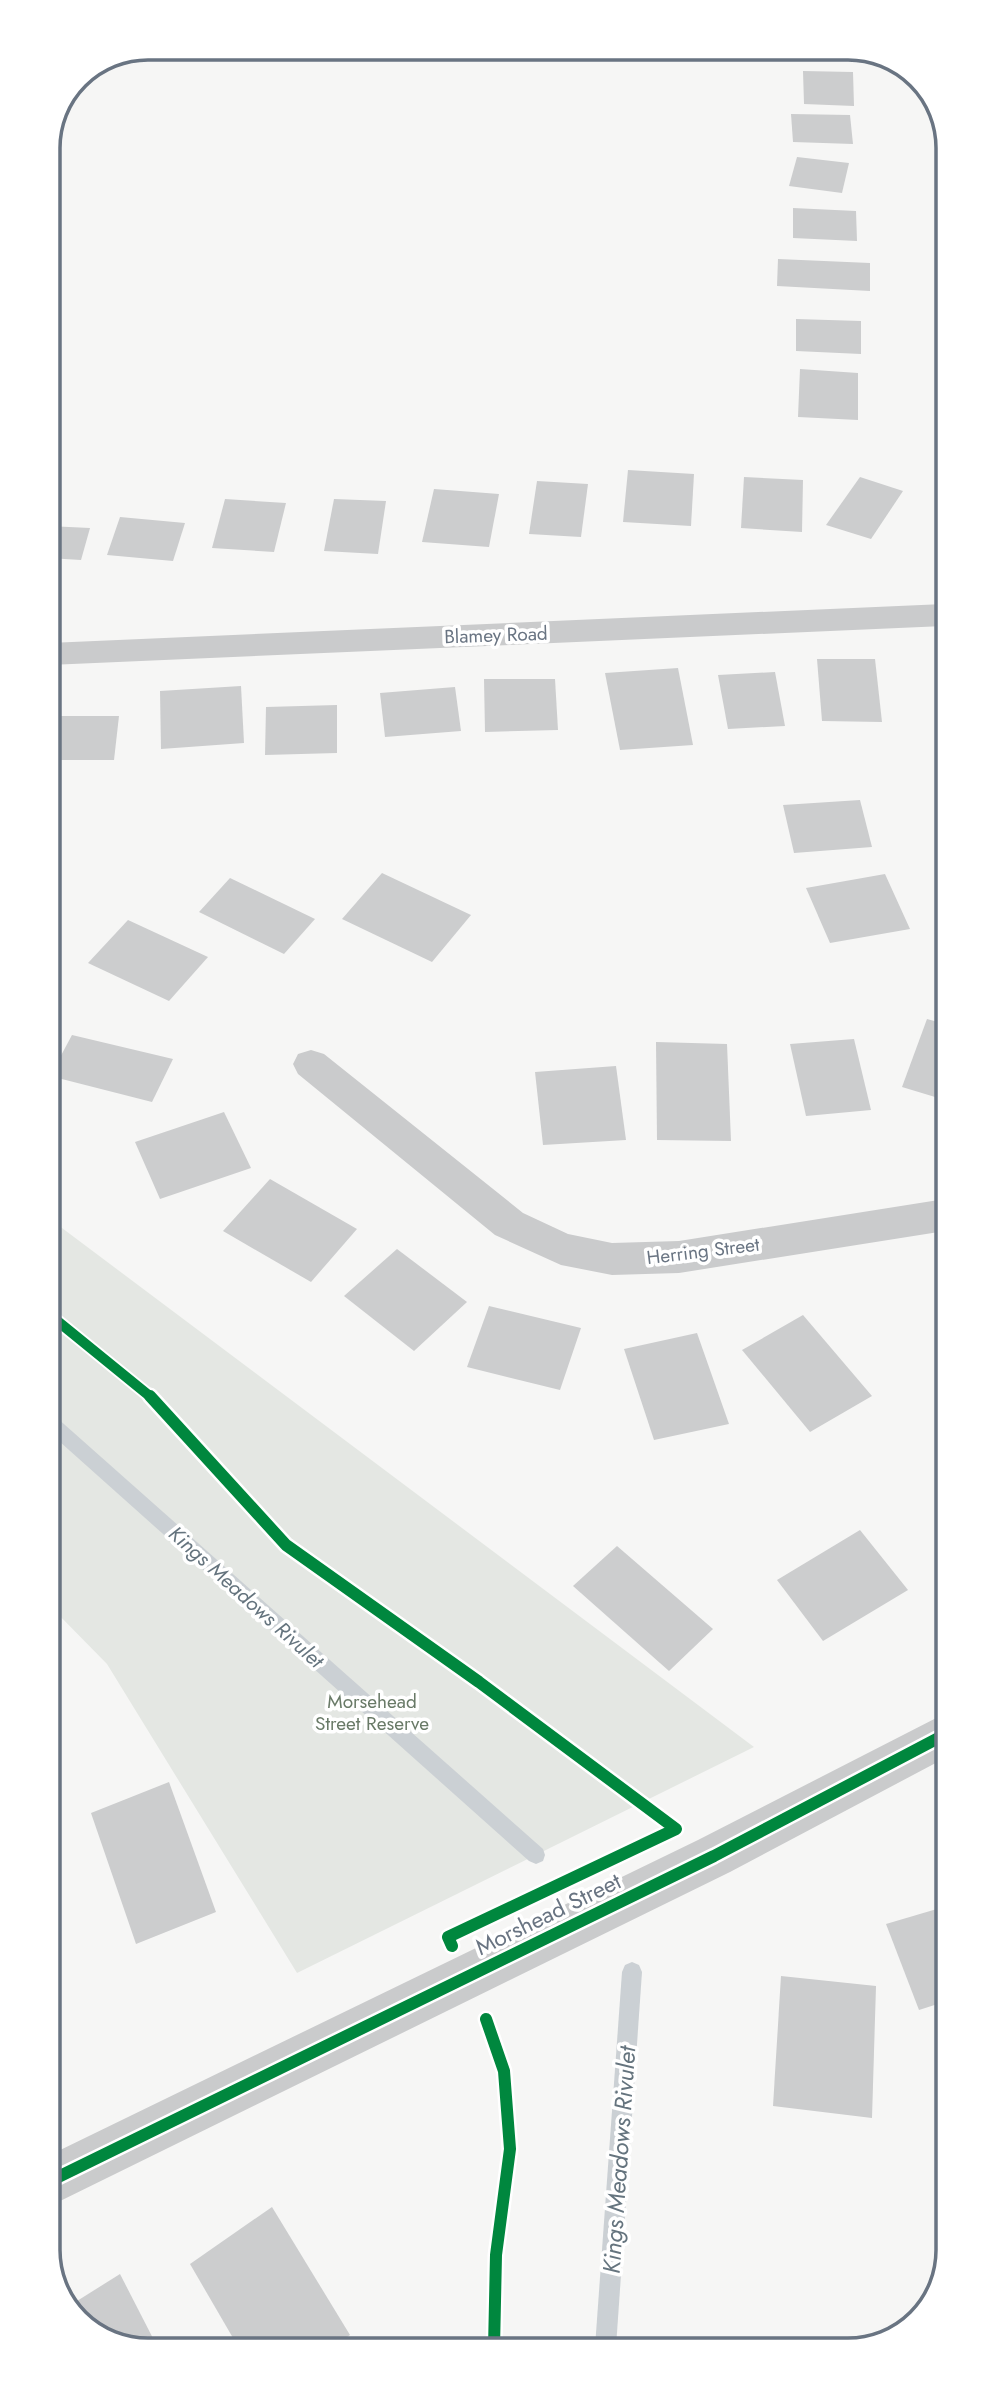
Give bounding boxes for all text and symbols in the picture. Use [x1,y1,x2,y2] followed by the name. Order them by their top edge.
[444,620,548,650] street label: Blamey Road
[645,1231,761,1271] street label: Herring Street
[162,1519,331,1676] water label: Kings Meadows Rivulet
[315,1688,429,1737] park label: Morsehead Street Reserve
[469,1864,627,1964] street label: Morshead Street
[594,2044,645,2275] water label: Kings Meadows Rivulet

